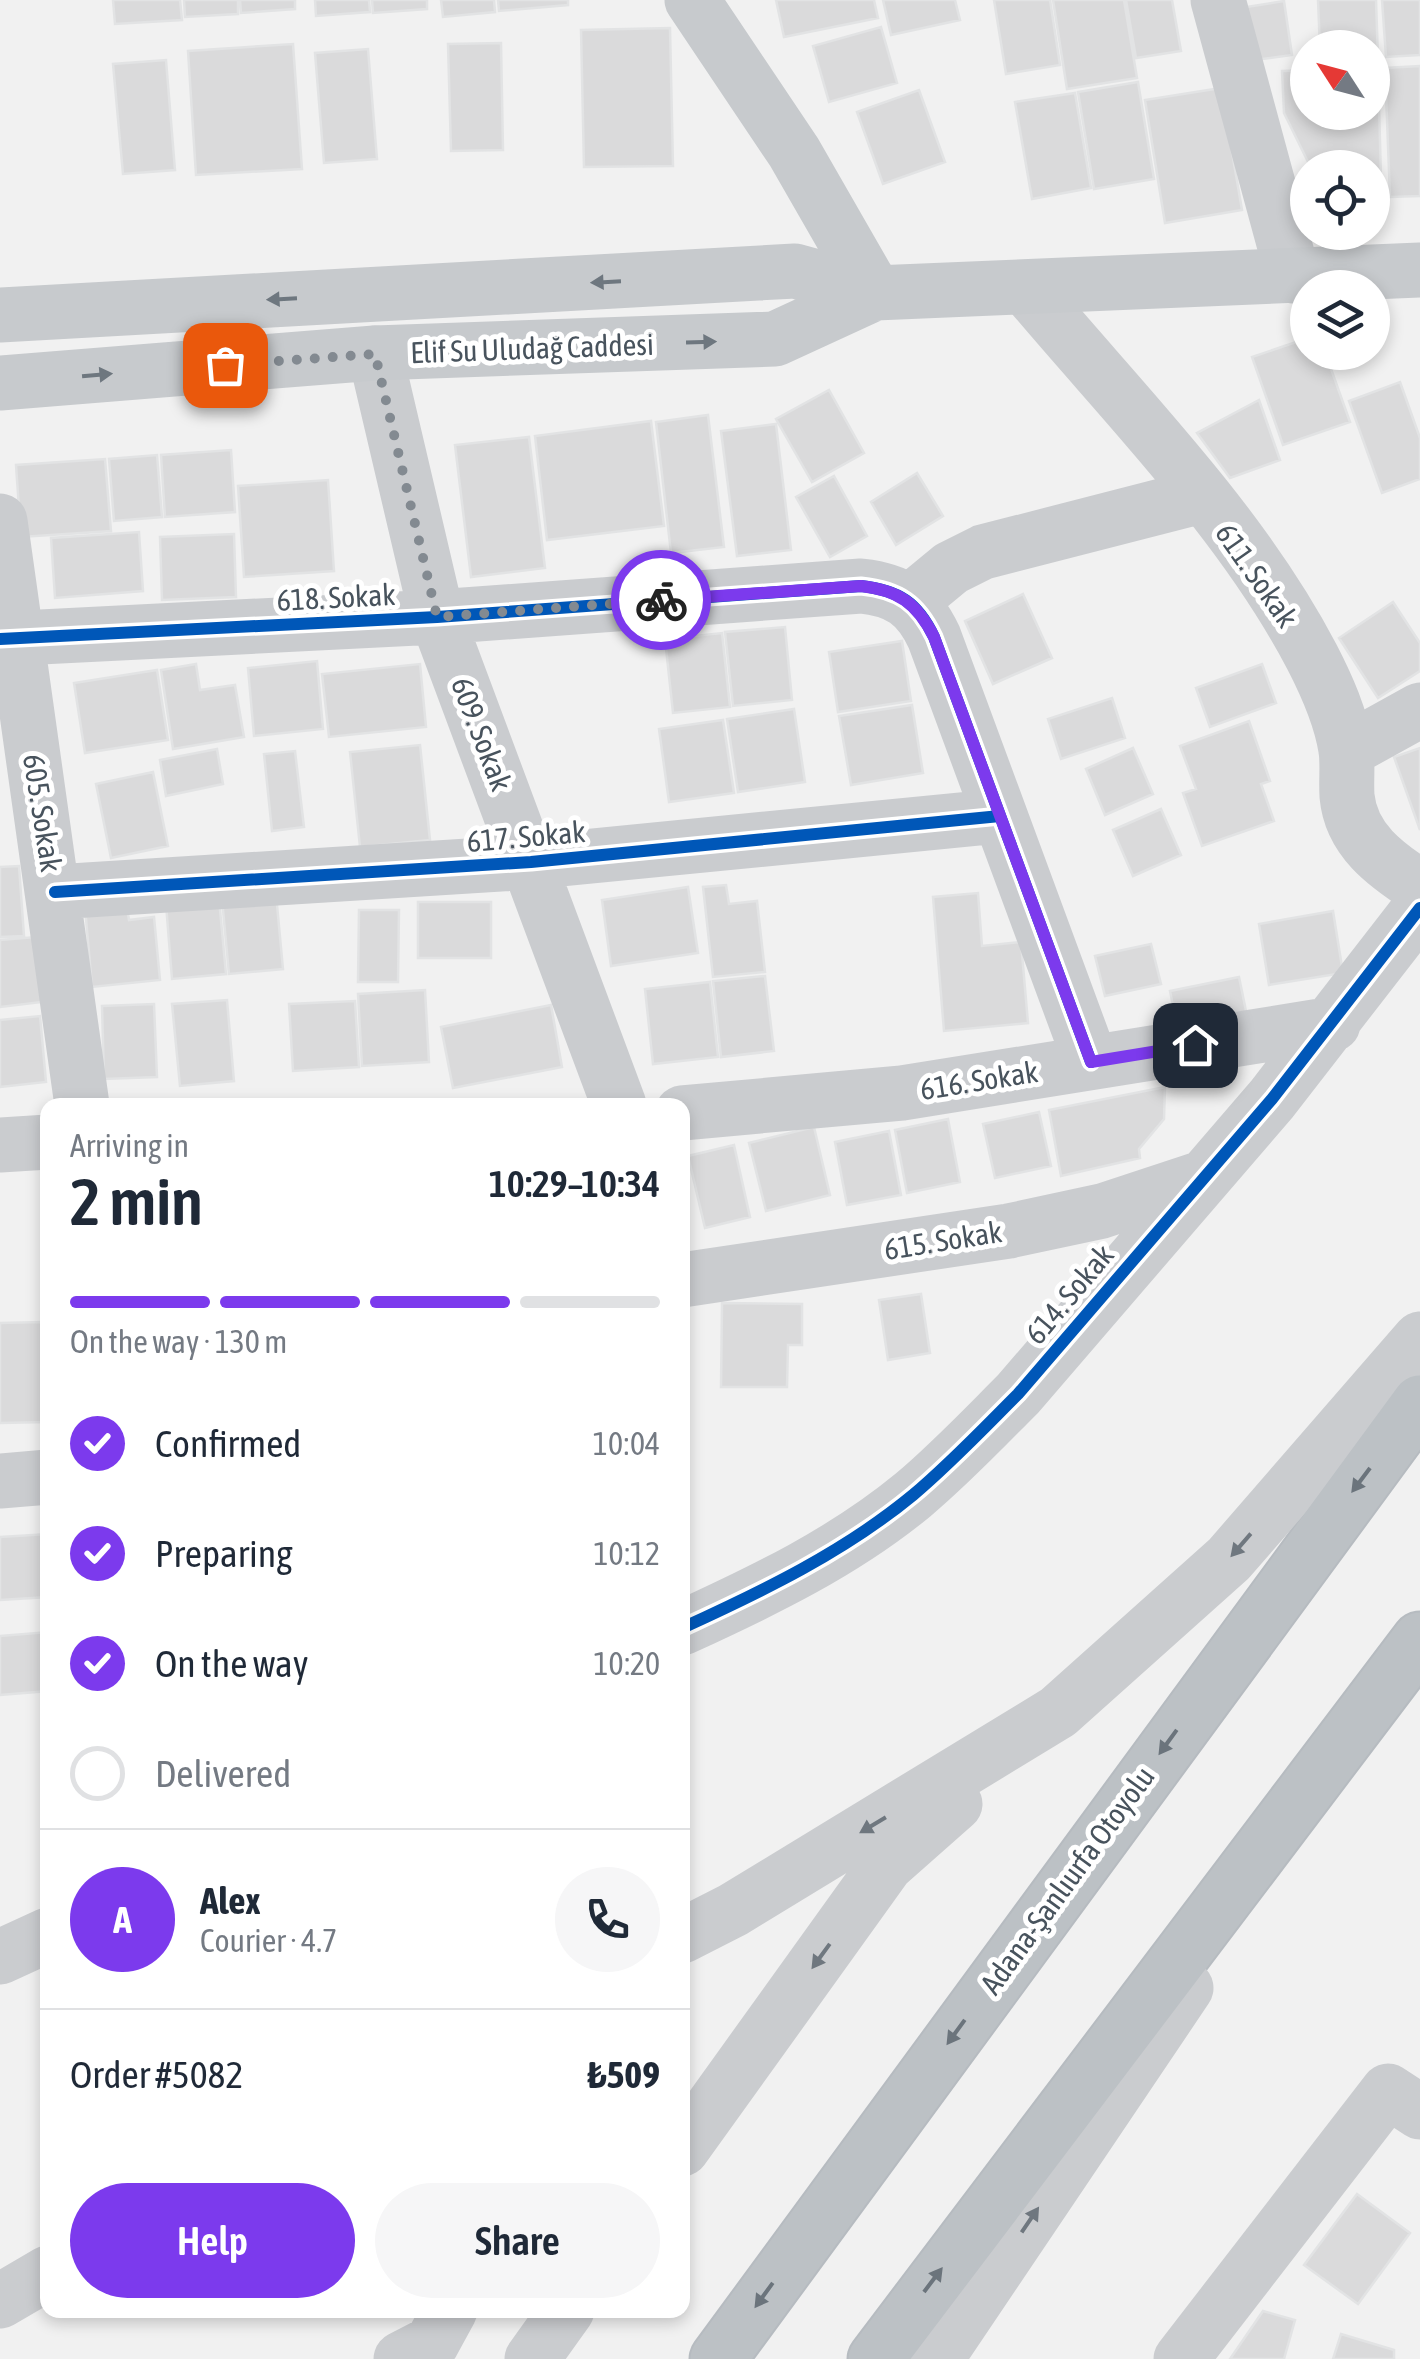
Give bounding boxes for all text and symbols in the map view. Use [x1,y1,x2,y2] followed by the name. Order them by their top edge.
[1290,30,1390,130] north arrow
[1290,30,1390,370] map controls
[1290,150,1390,250] button: locate
[1290,270,1390,370] button: layers
[590,274,622,290] one-way arrow
[265,291,297,307] one-way arrow
[183,323,268,408] pin
[410,327,654,369] street label: Elif Su Uludağ Caddesi
[686,334,718,350] one-way arrow
[198,338,253,393] icon: bag
[82,367,114,383] one-way arrow
[1209,517,1305,633] street label: 611. Sokak
[611,550,711,650] courier
[634,573,689,628] icon: bike
[276,577,396,617] street label: 618. Sokak
[445,672,519,796] street label: 609. Sokak
[17,752,69,874] street label: 605. Sokak
[465,814,587,858] street label: 617. Sokak
[1153,1003,1238,1088] pin
[1168,1018,1223,1073] icon: home
[918,1054,1040,1106] street label: 616. Sokak
[70,1127,189,1164] text: Arriving in
[489,1162,660,1205] text: 10:29–10:34
[70,1164,203,1239] text: 2 min
[882,1214,1004,1266] street label: 615. Sokak
[1018,1238,1120,1350] street label: 614. Sokak
[70,1323,287,1360] text: On the way · 130 m
[70,1416,125,1471] icon: check
[155,1422,301,1465] text: Confirmed
[593,1425,660,1462] text: 10:04
[1352,1467,1372,1493] one-way arrow
[70,1526,125,1581] icon: check
[155,1532,293,1575] text: Preparing
[1231,1532,1253,1557] one-way arrow
[594,1535,660,1572] text: 10:12
[70,1636,125,1691] icon: check
[155,1642,308,1685] text: On the way
[594,1645,660,1682] text: 10:20
[1159,1729,1179,1755] one-way arrow
[155,1752,291,1795] text: Delivered
[973,1760,1161,2000] street label: Adana-Şanlıurfa Otoyolu
[859,1816,887,1833] one-way arrow
[555,1867,660,1972] button: phone
[200,1879,261,1922] text: Alex
[113,1898,132,1941] text: A
[200,1922,337,1959] text: Courier · 4.7
[812,1943,831,1969] one-way arrow
[946,2019,966,2045] one-way arrow
[70,2053,243,2096] text: Order #5082
[587,2053,660,2096] text: ₺509
[70,2183,355,2298] button: Help
[375,2183,660,2298] button: Share
[1020,2207,1039,2234] one-way arrow
[923,2267,943,2293] one-way arrow
[755,2282,774,2308] one-way arrow

